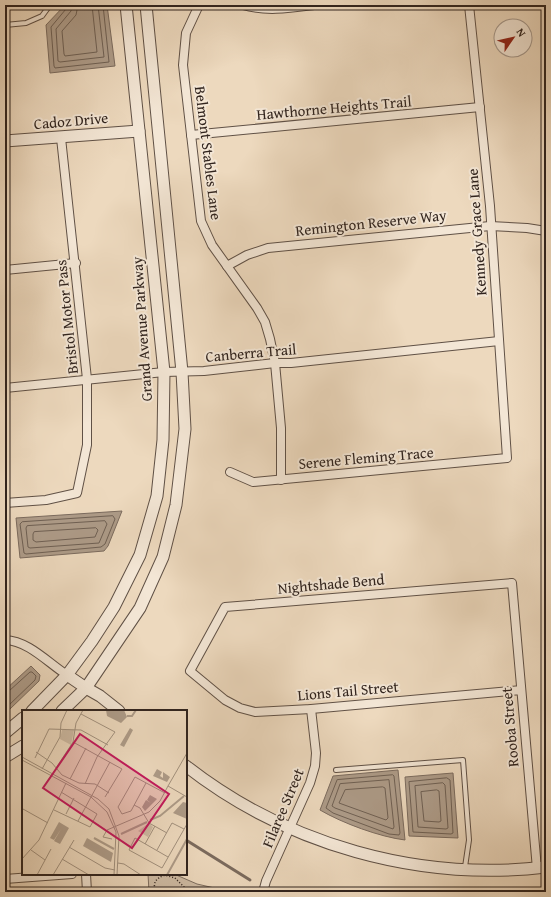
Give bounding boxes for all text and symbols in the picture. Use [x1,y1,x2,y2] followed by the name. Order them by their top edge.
[493,18,533,58] north arrow
[513,25,530,40] text: N
[190,85,227,221] street label: Belmont Stables Lane
[256,90,412,125] street label: Hawthorne Heights Trail
[33,107,109,134] street label: Cadoz Drive
[462,168,491,296] street label: Kennedy Grace Lane
[294,204,448,241] street label: Remington Reserve Way
[126,255,157,402] street label: Grand Avenue Parkway
[50,259,83,375] street label: Bristol Motor Pass
[205,338,297,367] street label: Canberra Trail
[298,441,434,474] street label: Serene Fleming Trace
[277,568,385,599] street label: Nightshade Bend
[297,676,400,705] street label: Lions Tail Street
[495,686,523,768] street label: Rooba Street
[22,710,187,875] inset map
[256,764,309,851] street label: Filaree Street

